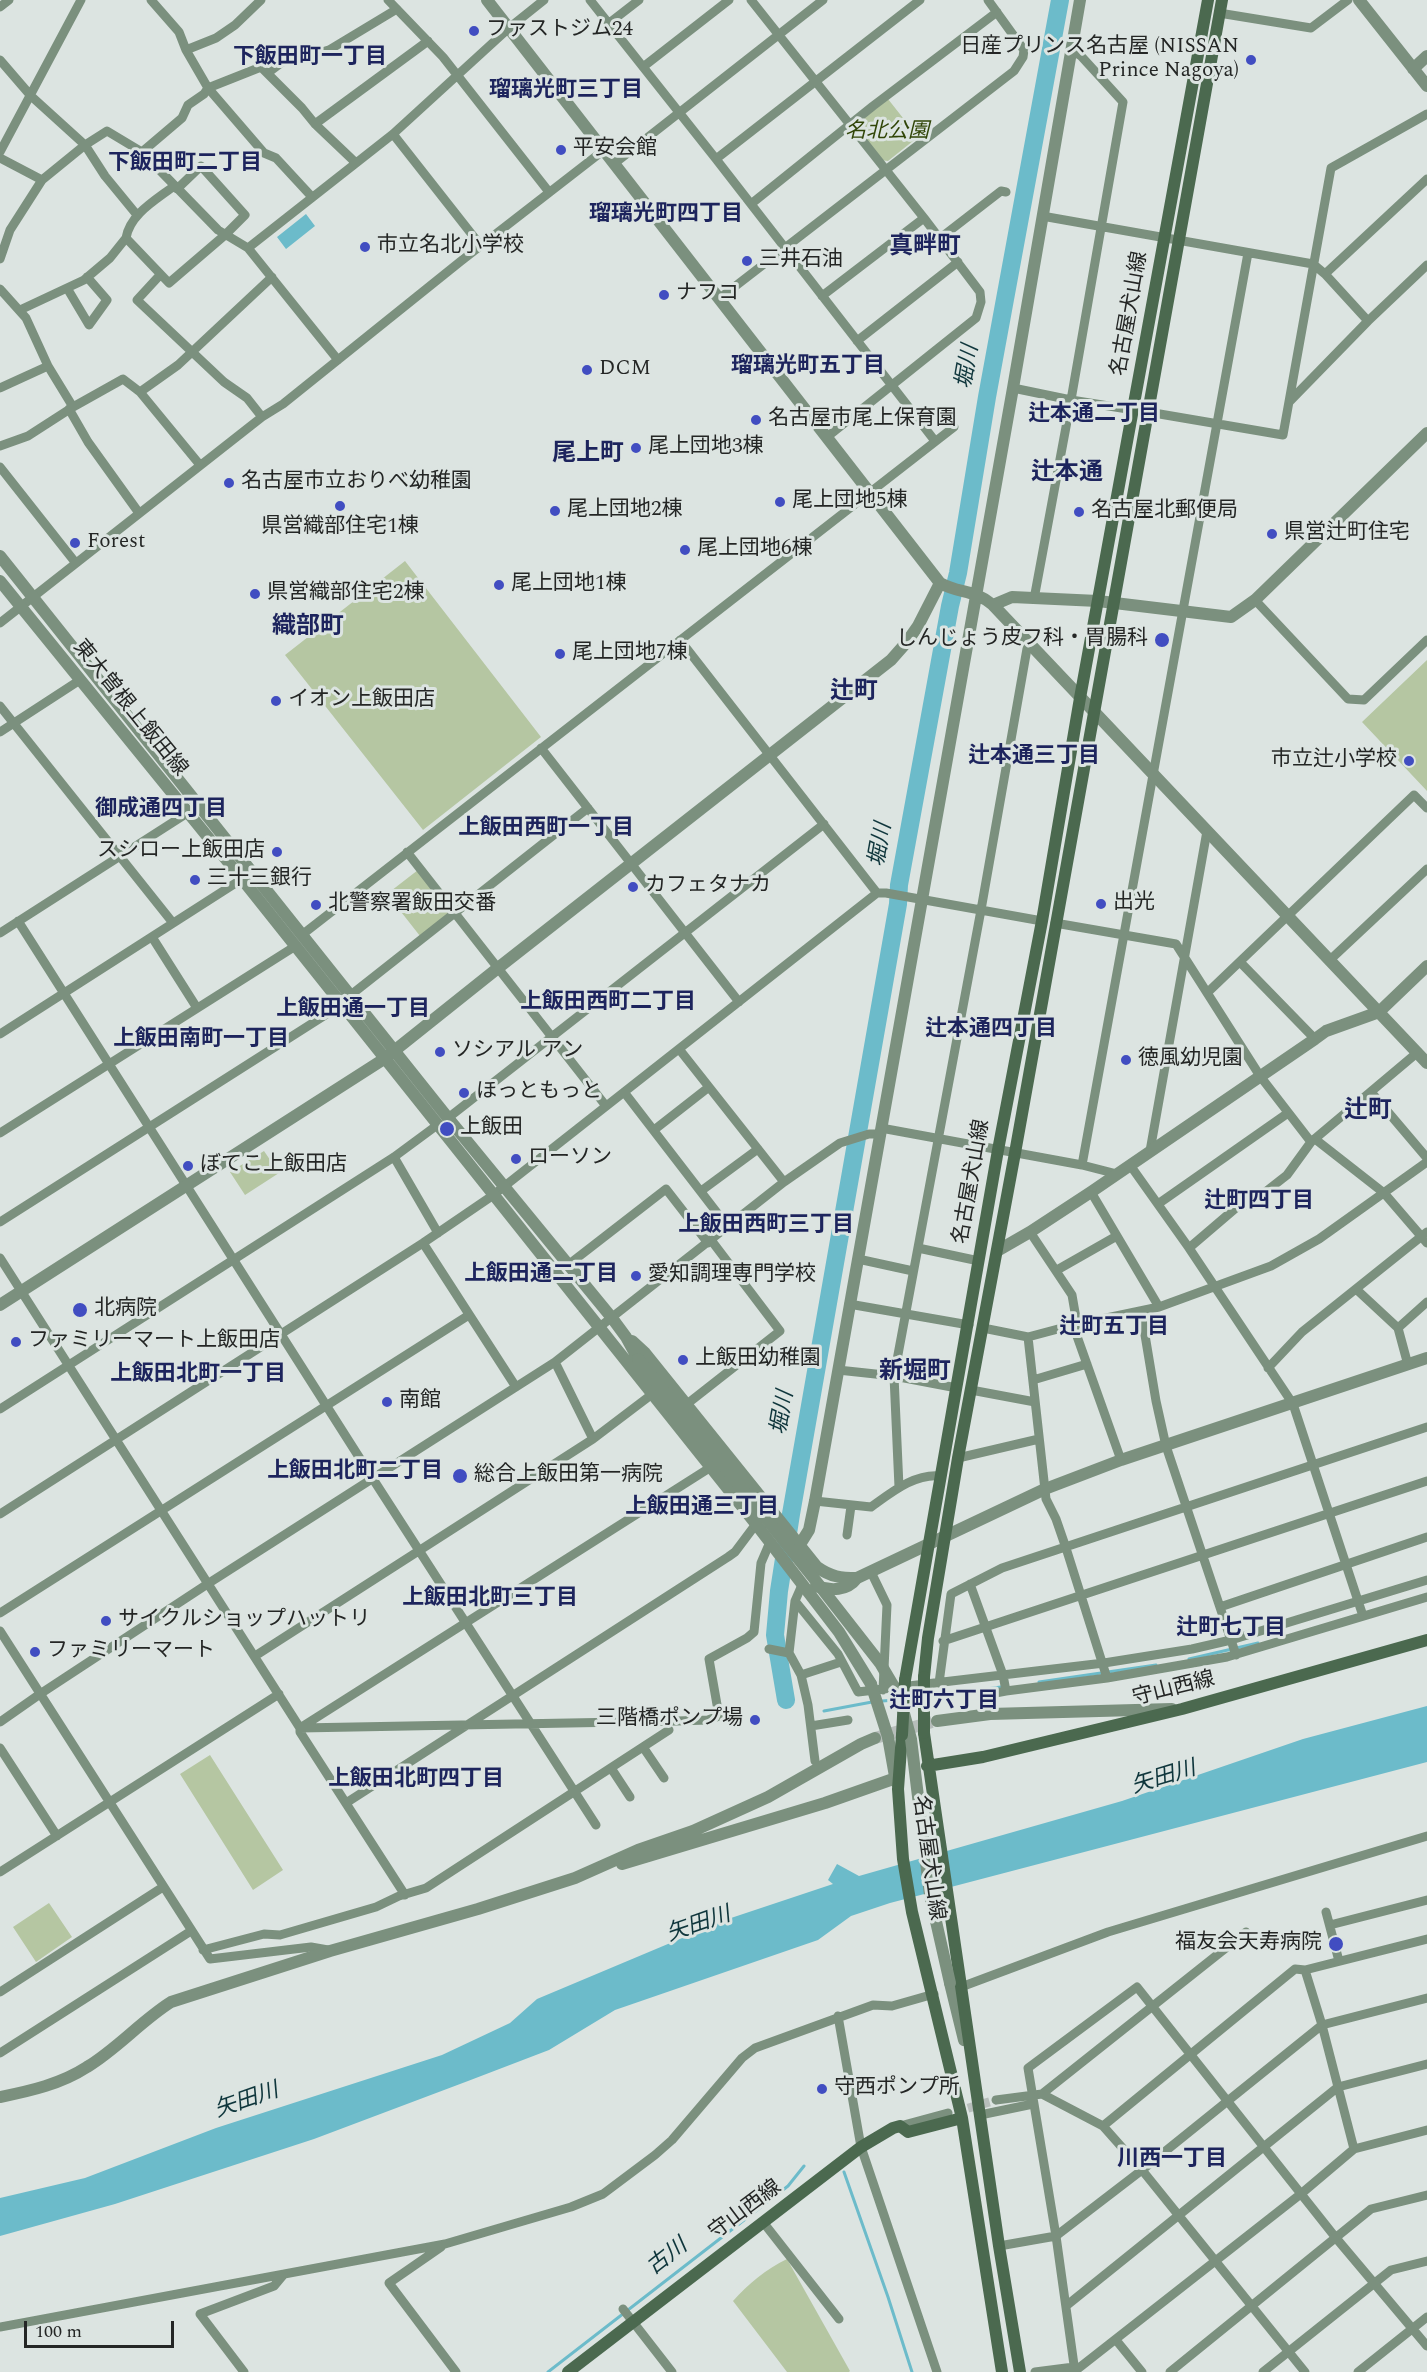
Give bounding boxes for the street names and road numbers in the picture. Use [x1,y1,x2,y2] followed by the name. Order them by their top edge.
[1108,250,1154,378] street label: 名古屋犬山線
[66,636,192,782] street label: 東大曽根上飯田線
[950,1118,996,1246] street label: 名古屋犬山線
[1130,1668,1218,1712] street label: 守山西線
[906,1794,948,1922] street label: 名古屋犬山線
[705,2176,787,2246] street label: 守山西線

